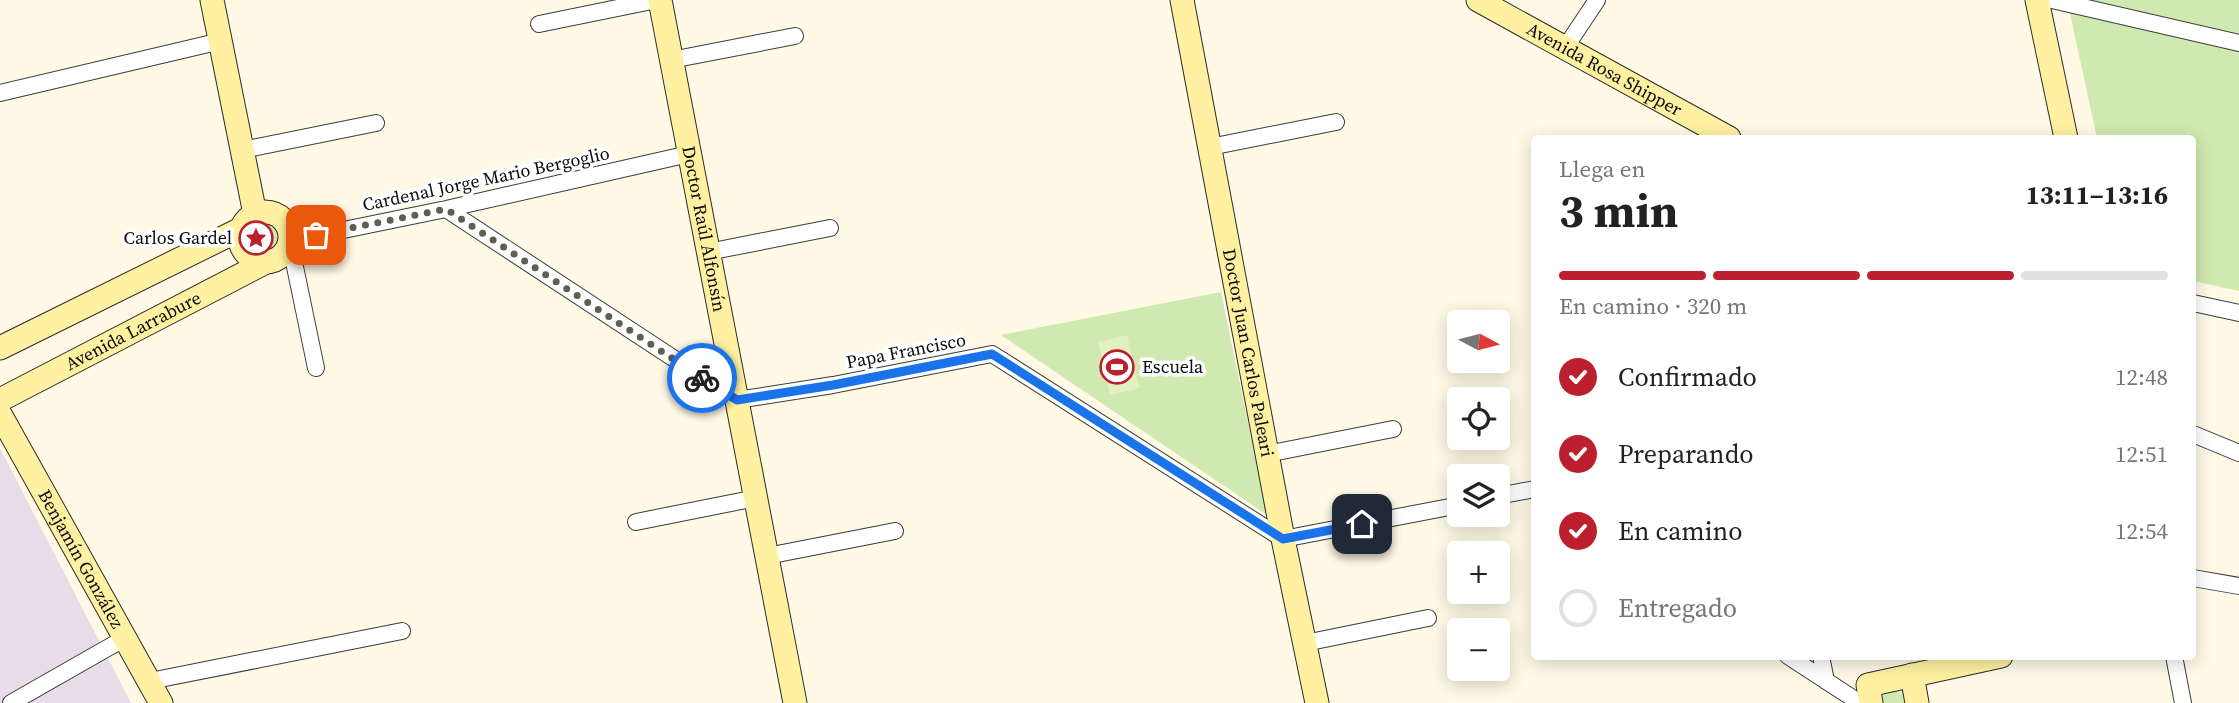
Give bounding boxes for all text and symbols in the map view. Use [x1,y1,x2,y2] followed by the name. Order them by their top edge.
[1522,16,1687,122] street label: Avenida Rosa Shipper
[360,140,612,217] street label: Cardenal Jorge Mario Bergoglio
[676,144,733,314] street label: Doctor Raúl Alfonsín
[1559,153,1645,185] text: Llega en
[2026,177,2168,213] text: 13:11–13:16
[1559,179,1678,242] text: 3 min
[286,205,346,265] pin
[297,216,335,254] icon: bag
[237,219,275,257] place icon: Carlos Gardel
[124,225,232,250] place label: Carlos Gardel
[1217,247,1280,459] street label: Doctor Juan Carlos Paleari
[61,285,205,376] street label: Avenida Larrabure
[1559,290,1747,322] text: En camino · 320 m
[1447,310,1510,373] north arrow
[1447,310,1510,681] map controls
[844,327,968,374] street label: Papa Francisco
[667,343,737,413] courier
[1098,348,1136,386] sports icon: Escuela
[1142,354,1204,379] place label: Escuela
[1559,358,1597,396] icon: check
[683,359,721,397] icon: bike
[1618,359,1757,395] text: Confirmado
[2115,361,2168,393] text: 12:48
[1447,387,1510,450] button: locate
[1559,435,1597,473] icon: check
[1618,436,1754,472] text: Preparando
[2115,438,2168,470] text: 12:51
[1447,464,1510,527] button: layers
[32,485,130,633] street label: Benjamín González
[1332,494,1392,554] pin
[1343,505,1381,543] icon: home
[1559,512,1597,550] icon: check
[1618,513,1743,549] text: En camino
[2115,515,2168,547] text: 12:54
[1447,541,1510,604] button: +
[1618,590,1737,626] text: Entregado
[1447,618,1510,681] button: −

